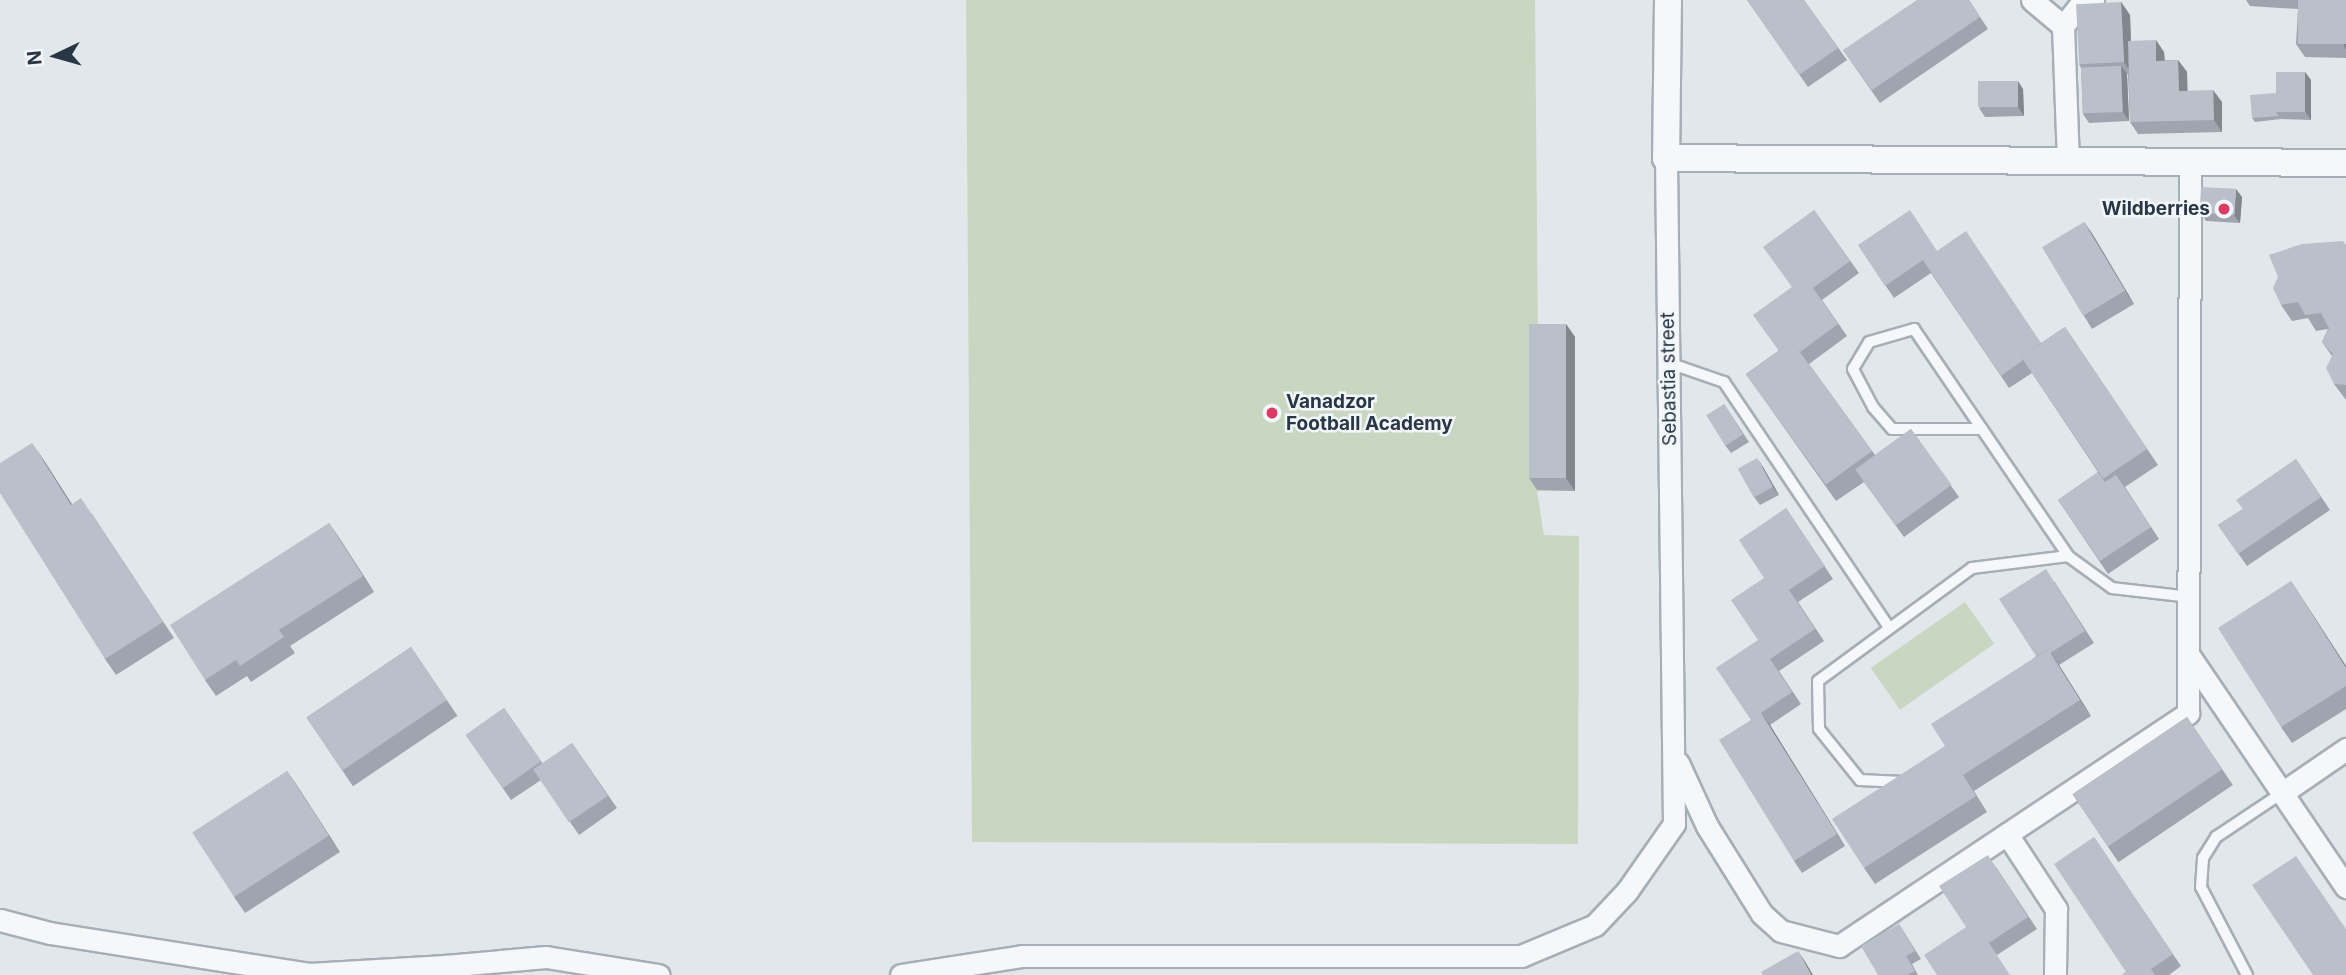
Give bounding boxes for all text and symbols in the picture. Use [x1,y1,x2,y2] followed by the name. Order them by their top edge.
[21,21,91,91] north arrow
[22,50,47,66] text: N
[2102,198,2210,220] place label: Wildberries
[2216,201,2232,217] marker: Wildberries
[1656,312,1682,446] street label: Sebastia street
[1286,391,1453,435] place label: Vanadzor Football Academy
[1264,405,1280,421] marker: Vanadzor Football Academy

